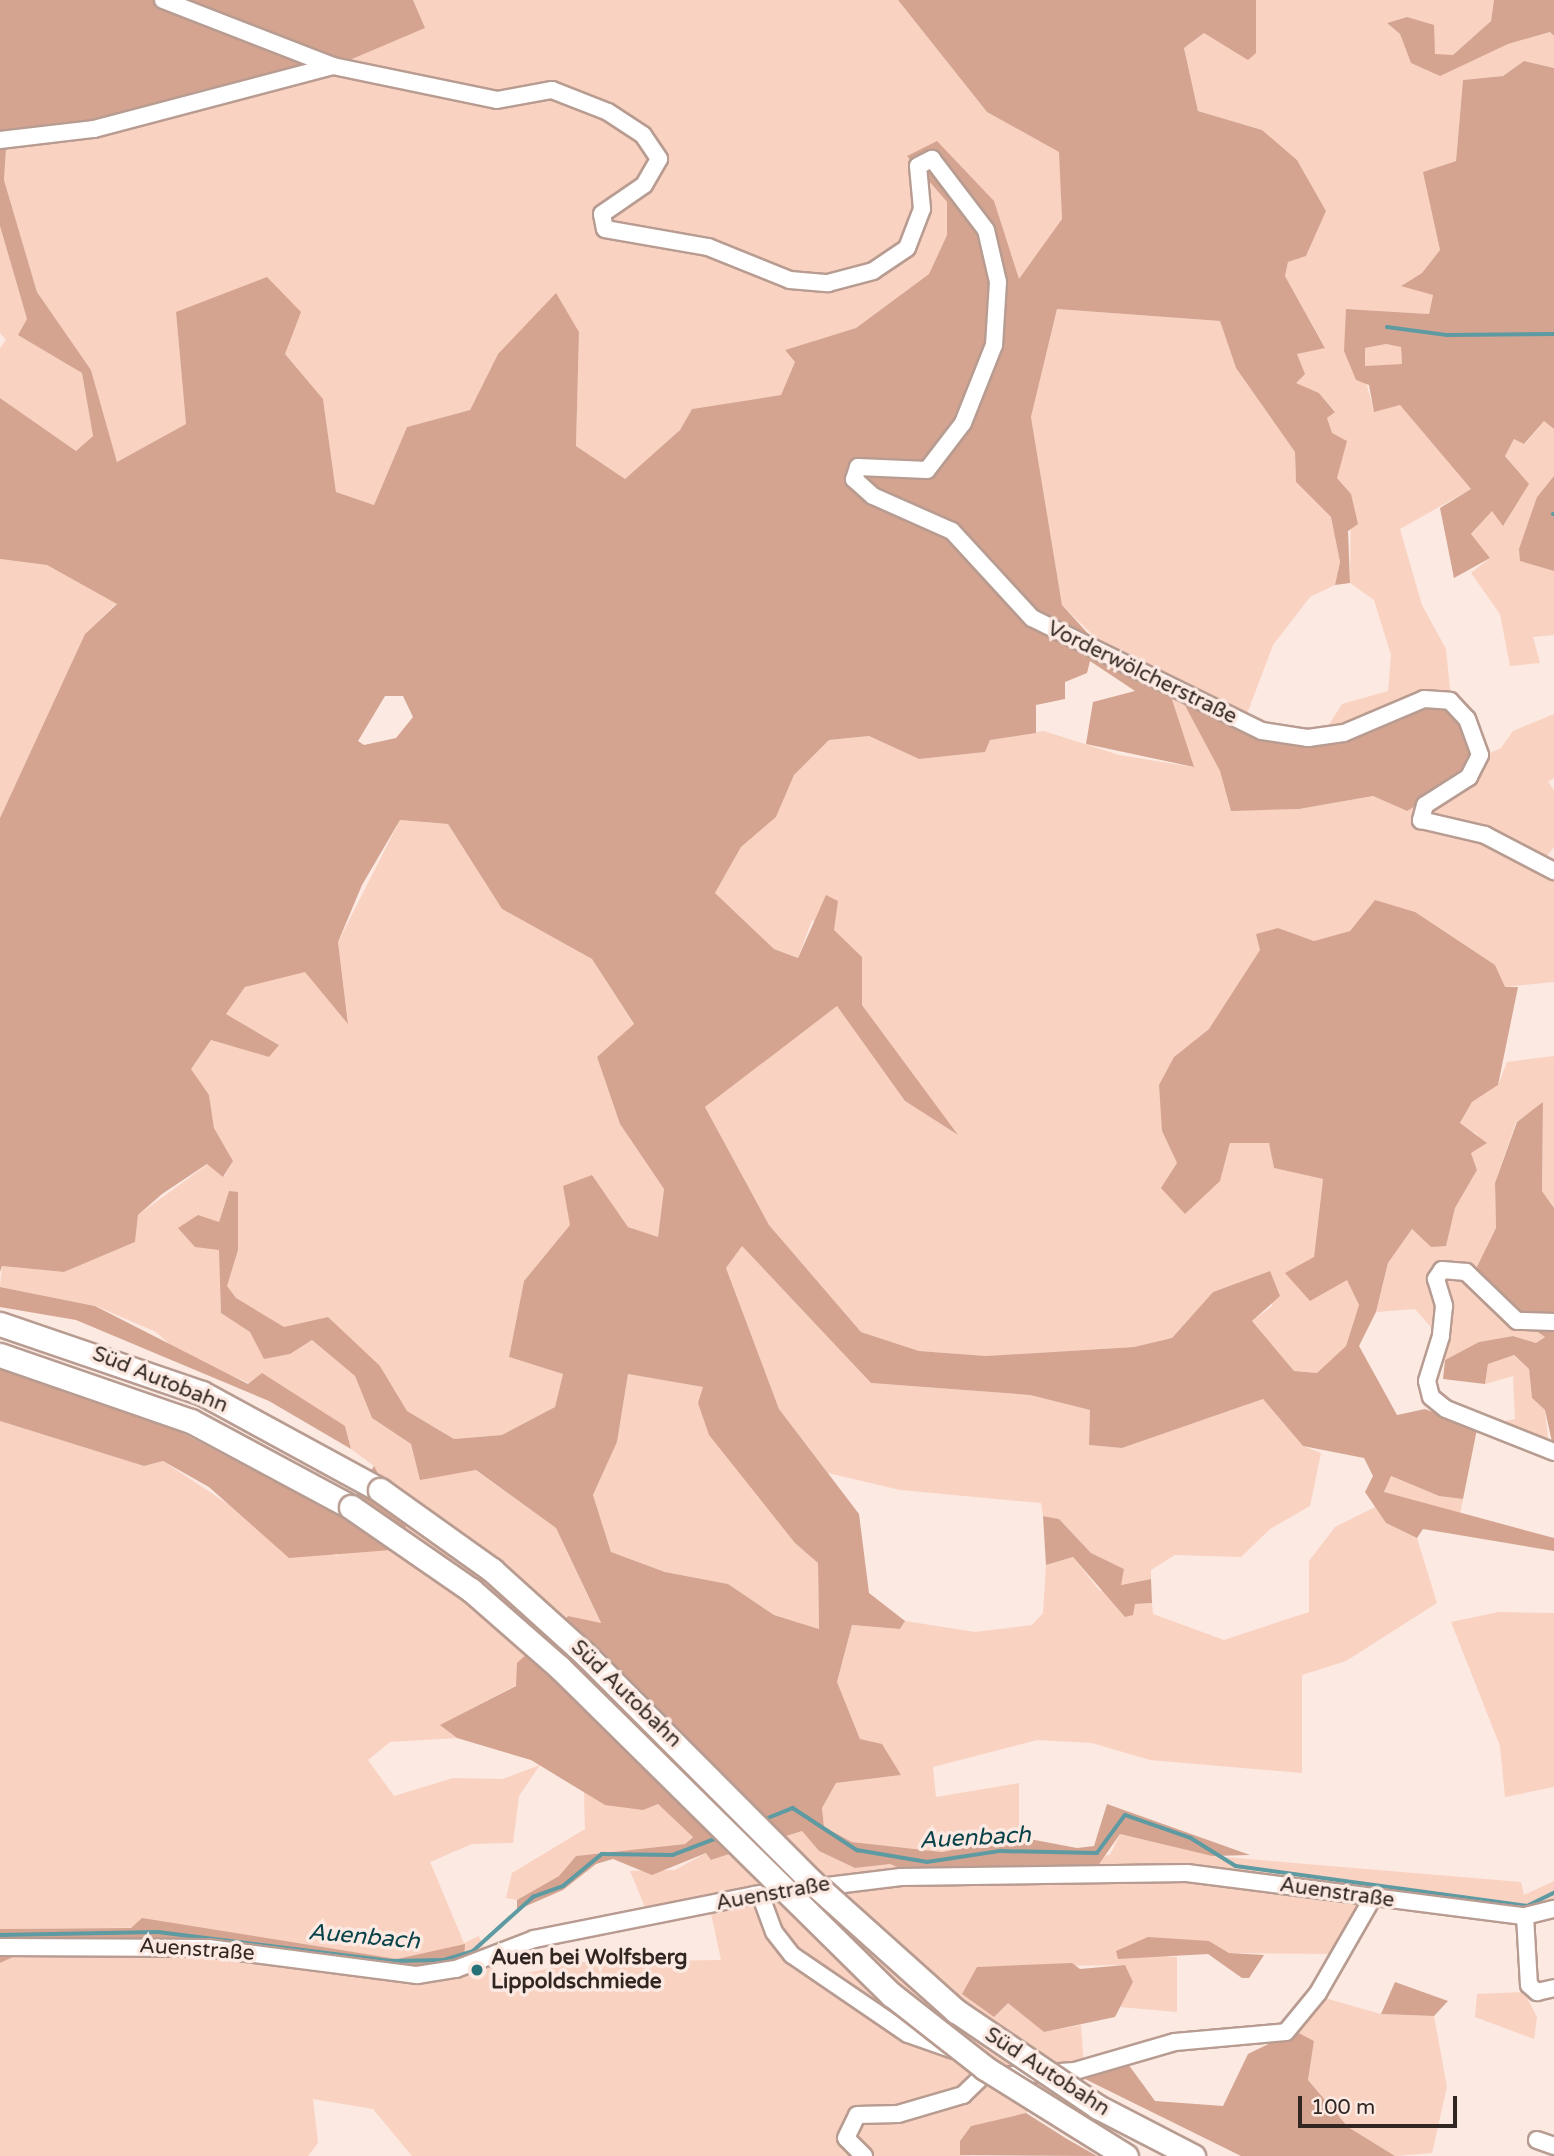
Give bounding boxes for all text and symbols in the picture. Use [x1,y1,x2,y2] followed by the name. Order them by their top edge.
[1043,616,1241,730] street label: Vorderwölcherstraße
[89,1341,231,1419] street label: Süd Autobahn
[566,1635,686,1753] street label: Süd Autobahn
[919,1821,1031,1855] water label: Auenbach
[714,1872,832,1916] street label: Auenstraße
[1278,1872,1396,1914] street label: Auenstraße
[307,1918,421,1956] water label: Auenbach
[139,1933,255,1967] street label: Auenstraße
[491,1945,688,1995] place label: Auen bei Wolfsberg Lippoldschmiede
[469,1962,485,1978] marker: Auen bei Wolfsberg Lippoldschmiede
[980,2022,1114,2122] street label: Süd Autobahn
[1302,2082,1461,2126] scale bar
[1311,2095,1375,2120] text: 100 m

